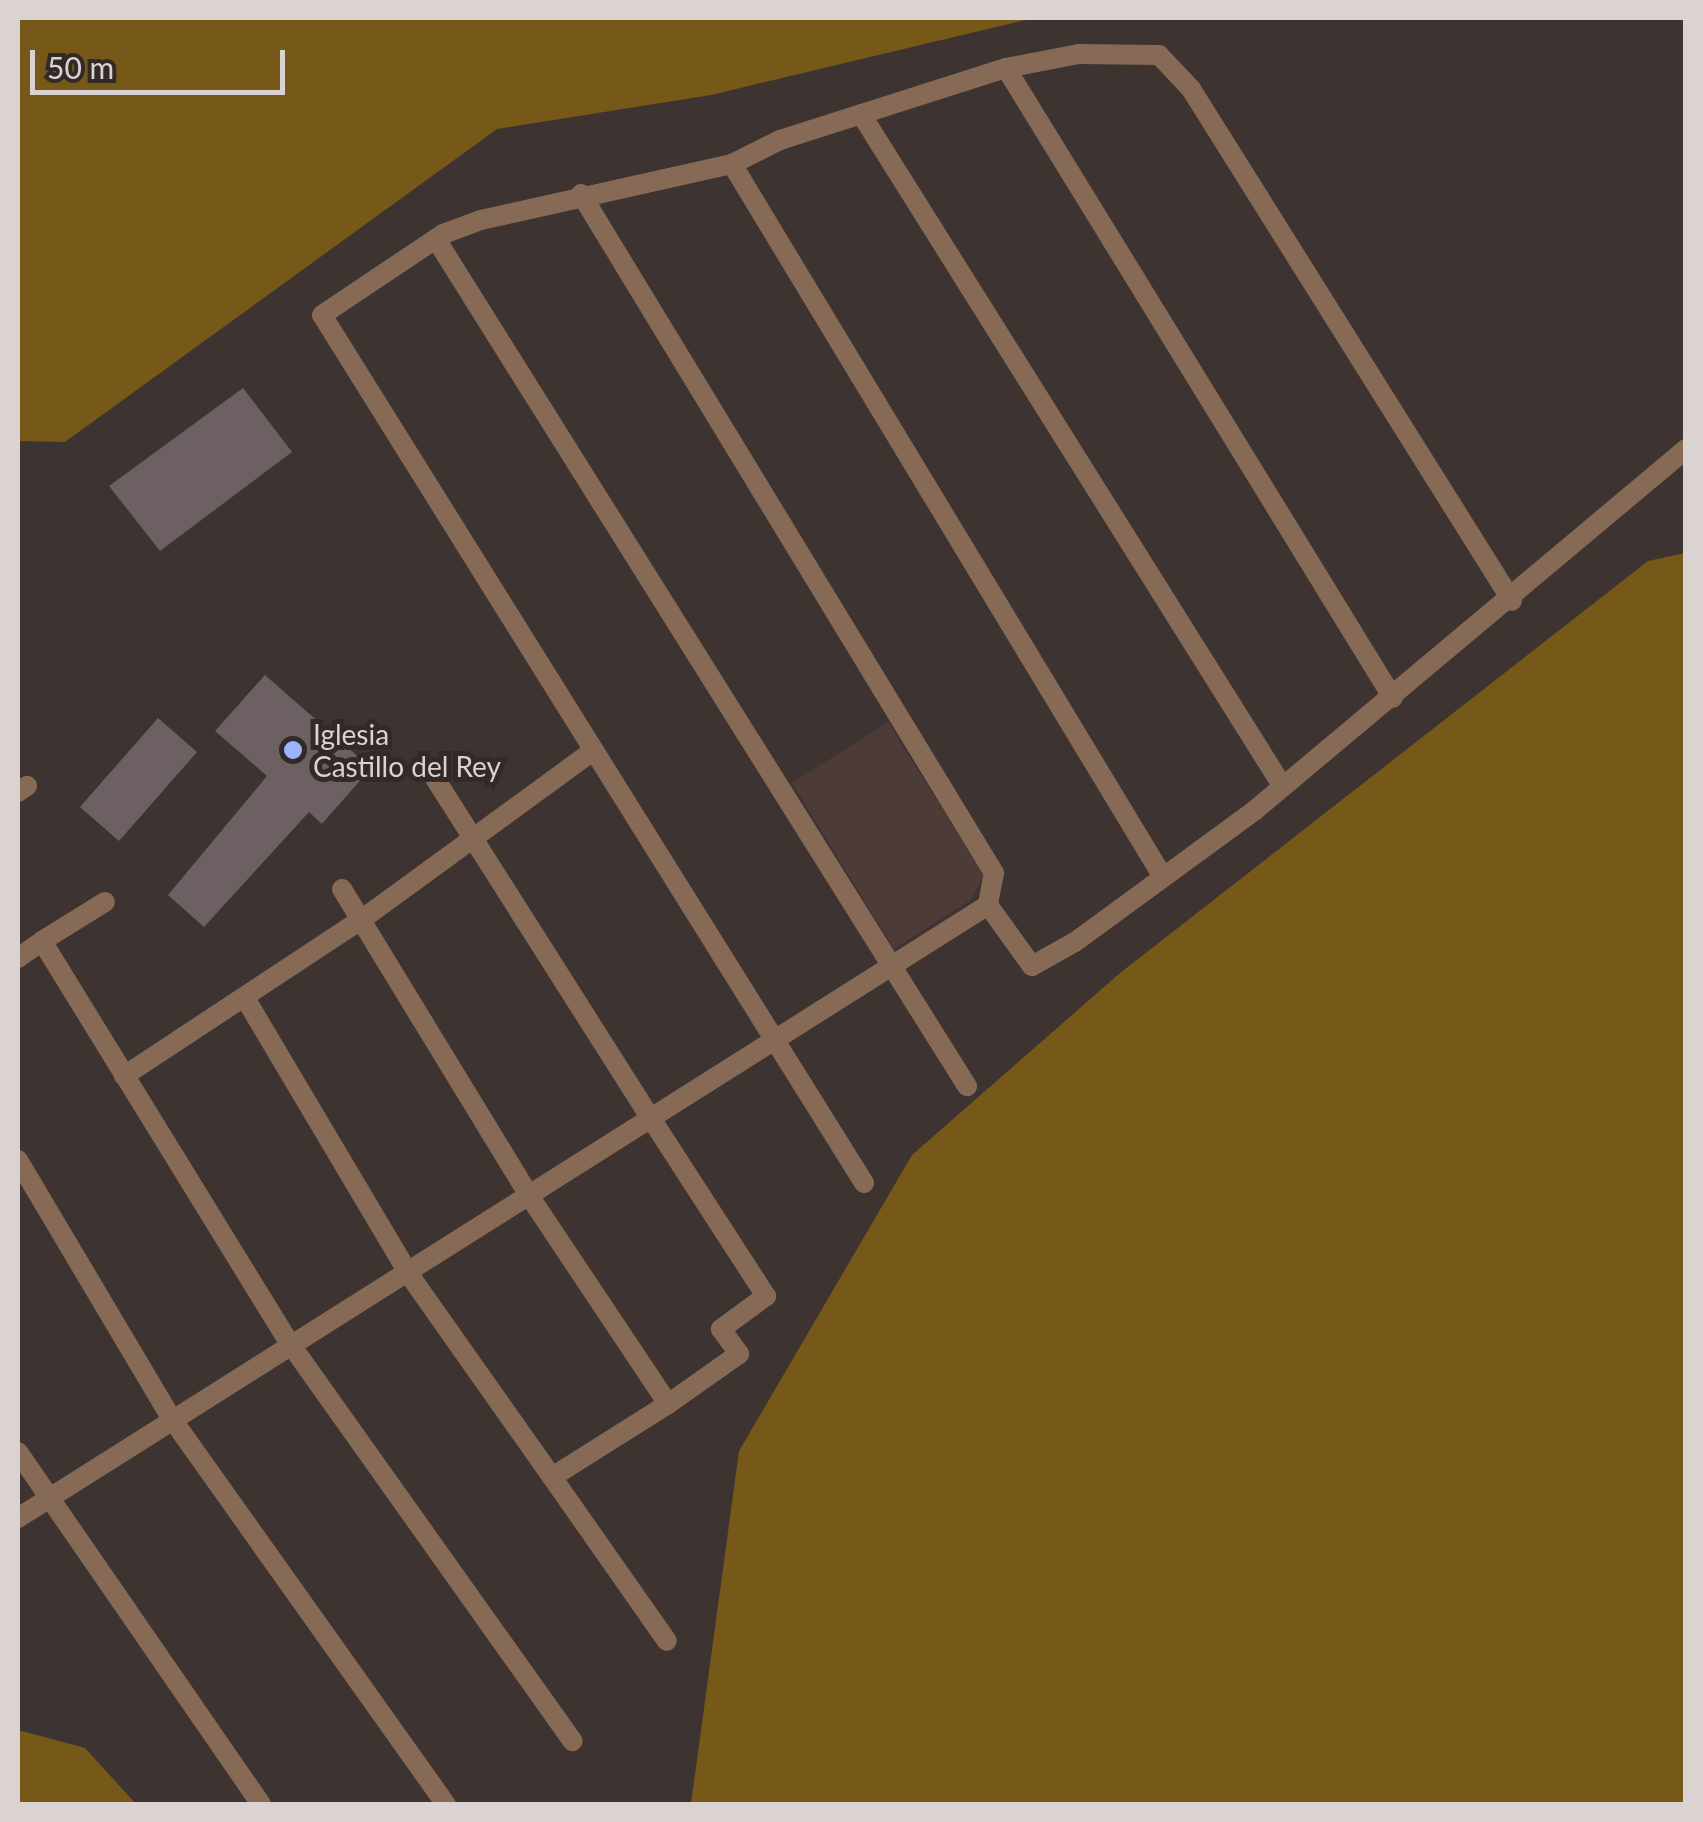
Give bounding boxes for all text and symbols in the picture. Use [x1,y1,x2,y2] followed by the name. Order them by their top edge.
[35,30,290,92] scale bar
[47,49,114,85] text: 50 m
[313,717,501,783] place label: Iglesia Castillo del Rey
[282,739,304,761] marker: Iglesia Castillo del Rey

